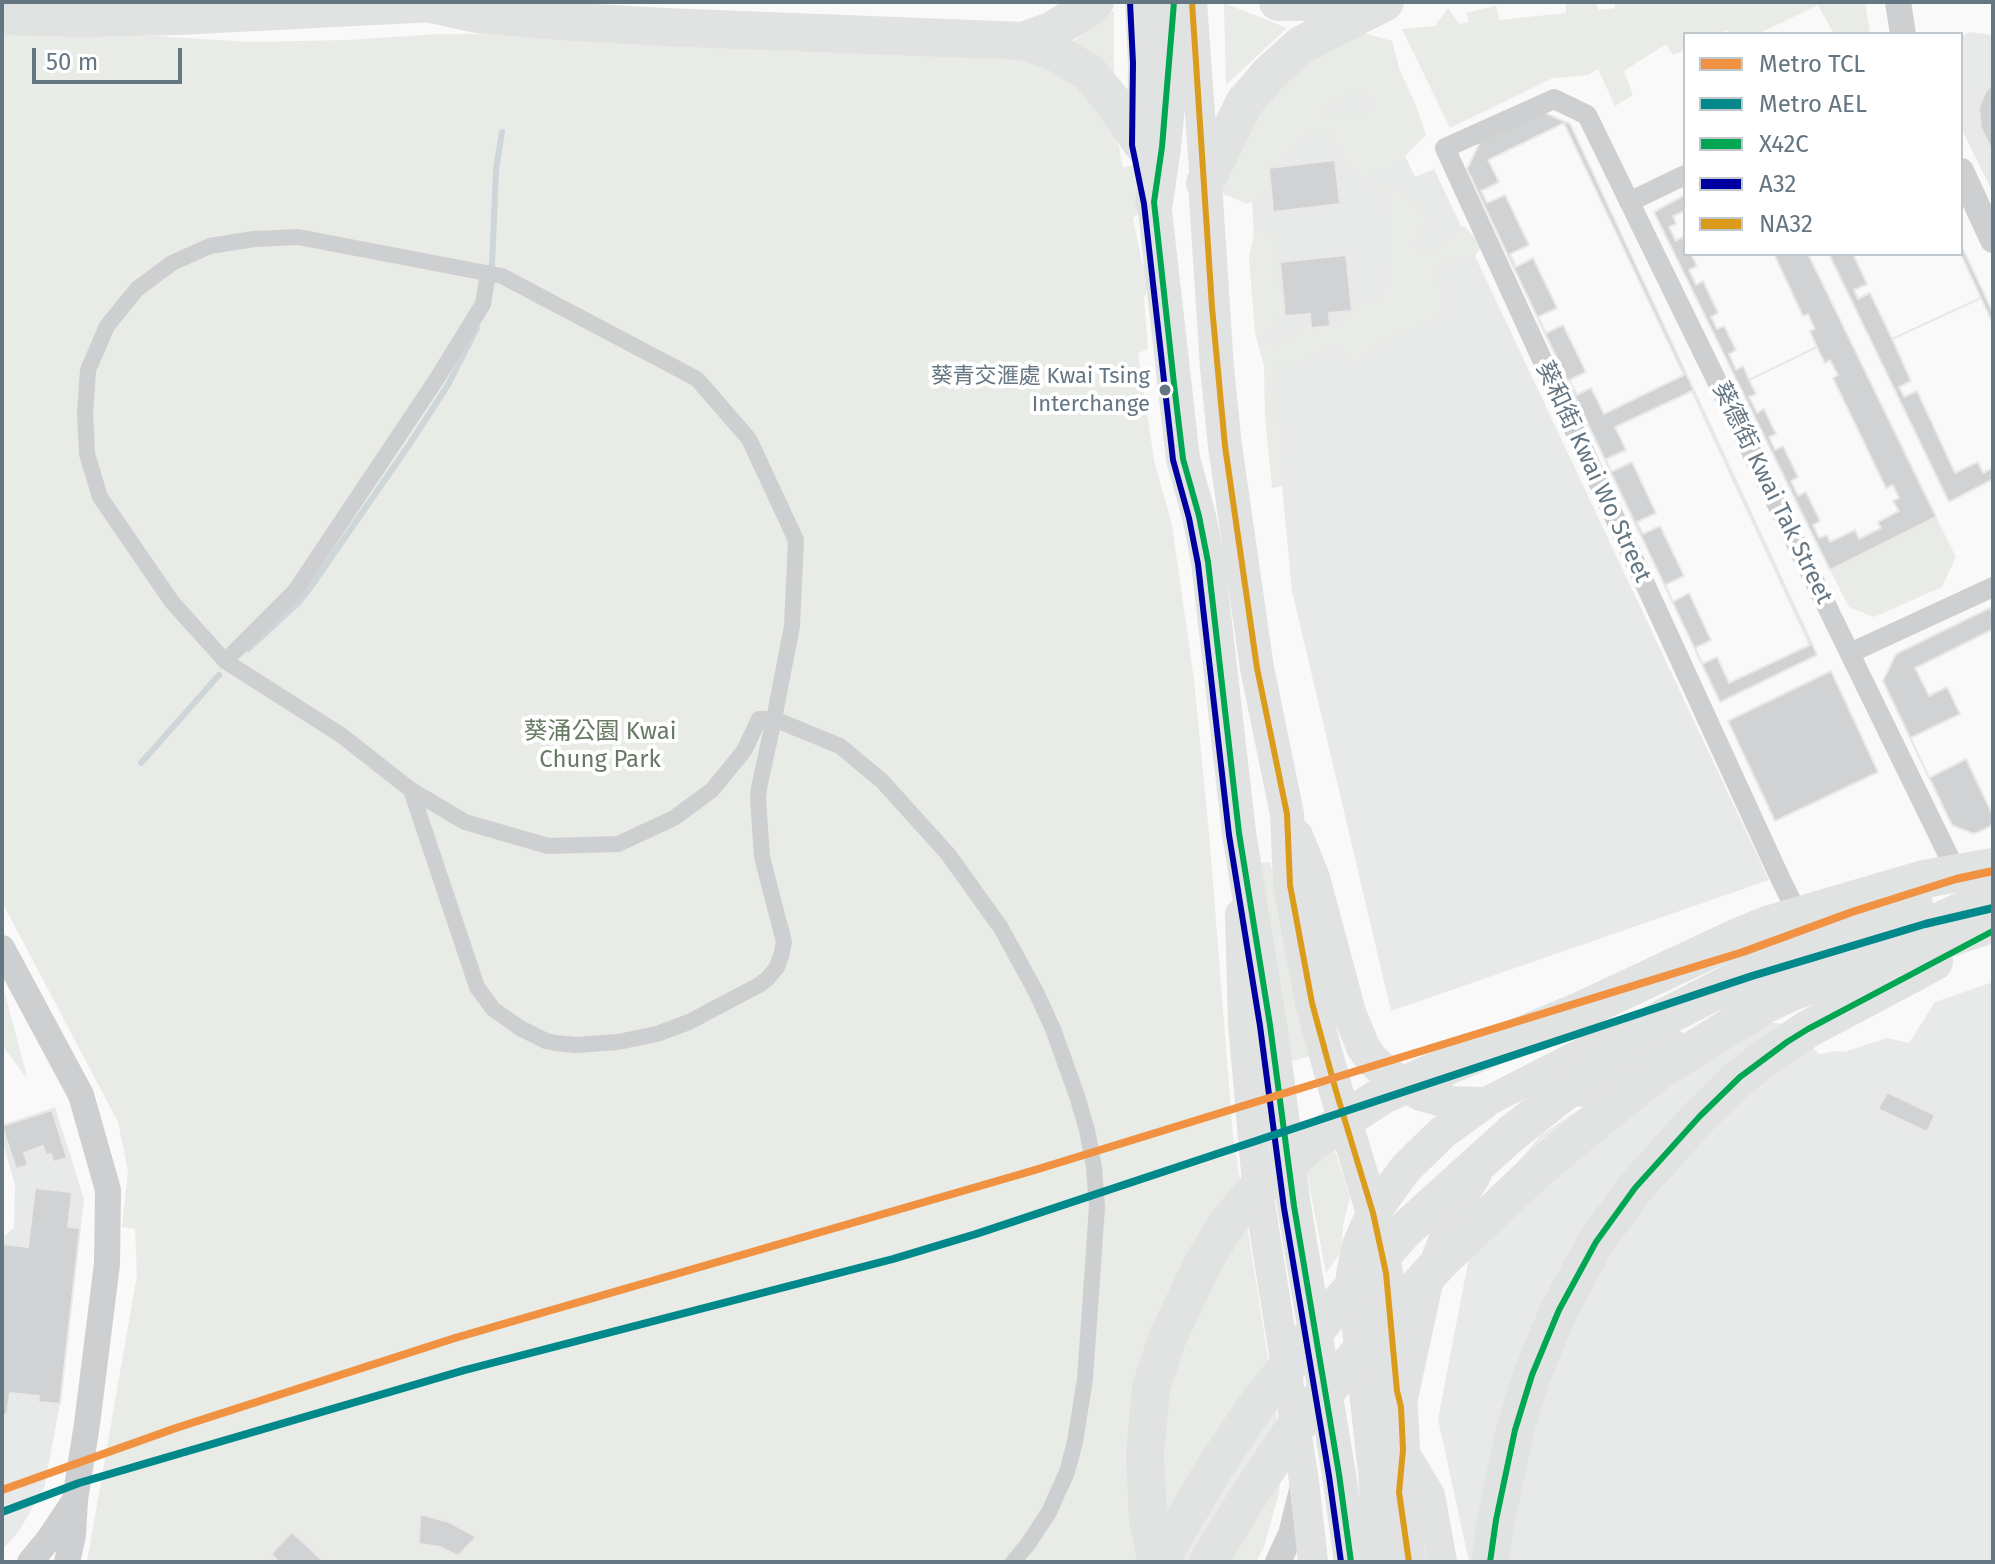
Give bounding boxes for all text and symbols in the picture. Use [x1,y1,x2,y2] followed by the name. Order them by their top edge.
[36,32,186,82] scale bar
[1683,32,1963,256] legend
[46,48,98,76] text: 50 m
[1759,50,1865,78] text: Metro TCL
[1759,90,1867,118] text: Metro AEL
[1759,130,1809,158] text: X42C
[1759,170,1796,198] text: A32
[1759,210,1813,238] text: NA32
[1529,357,1657,587] street label: 葵和街 Kwai Wo Street
[931,364,1150,416] place label: 葵青交滙處 Kwai Tsing Interchange
[1706,377,1838,609] street label: 葵德街 Kwai Tak Street
[1157,382,1173,398] marker: 葵青交滙處 Kwai Tsing Interchange
[523,718,677,774] park label: 葵涌公園 Kwai Chung Park

